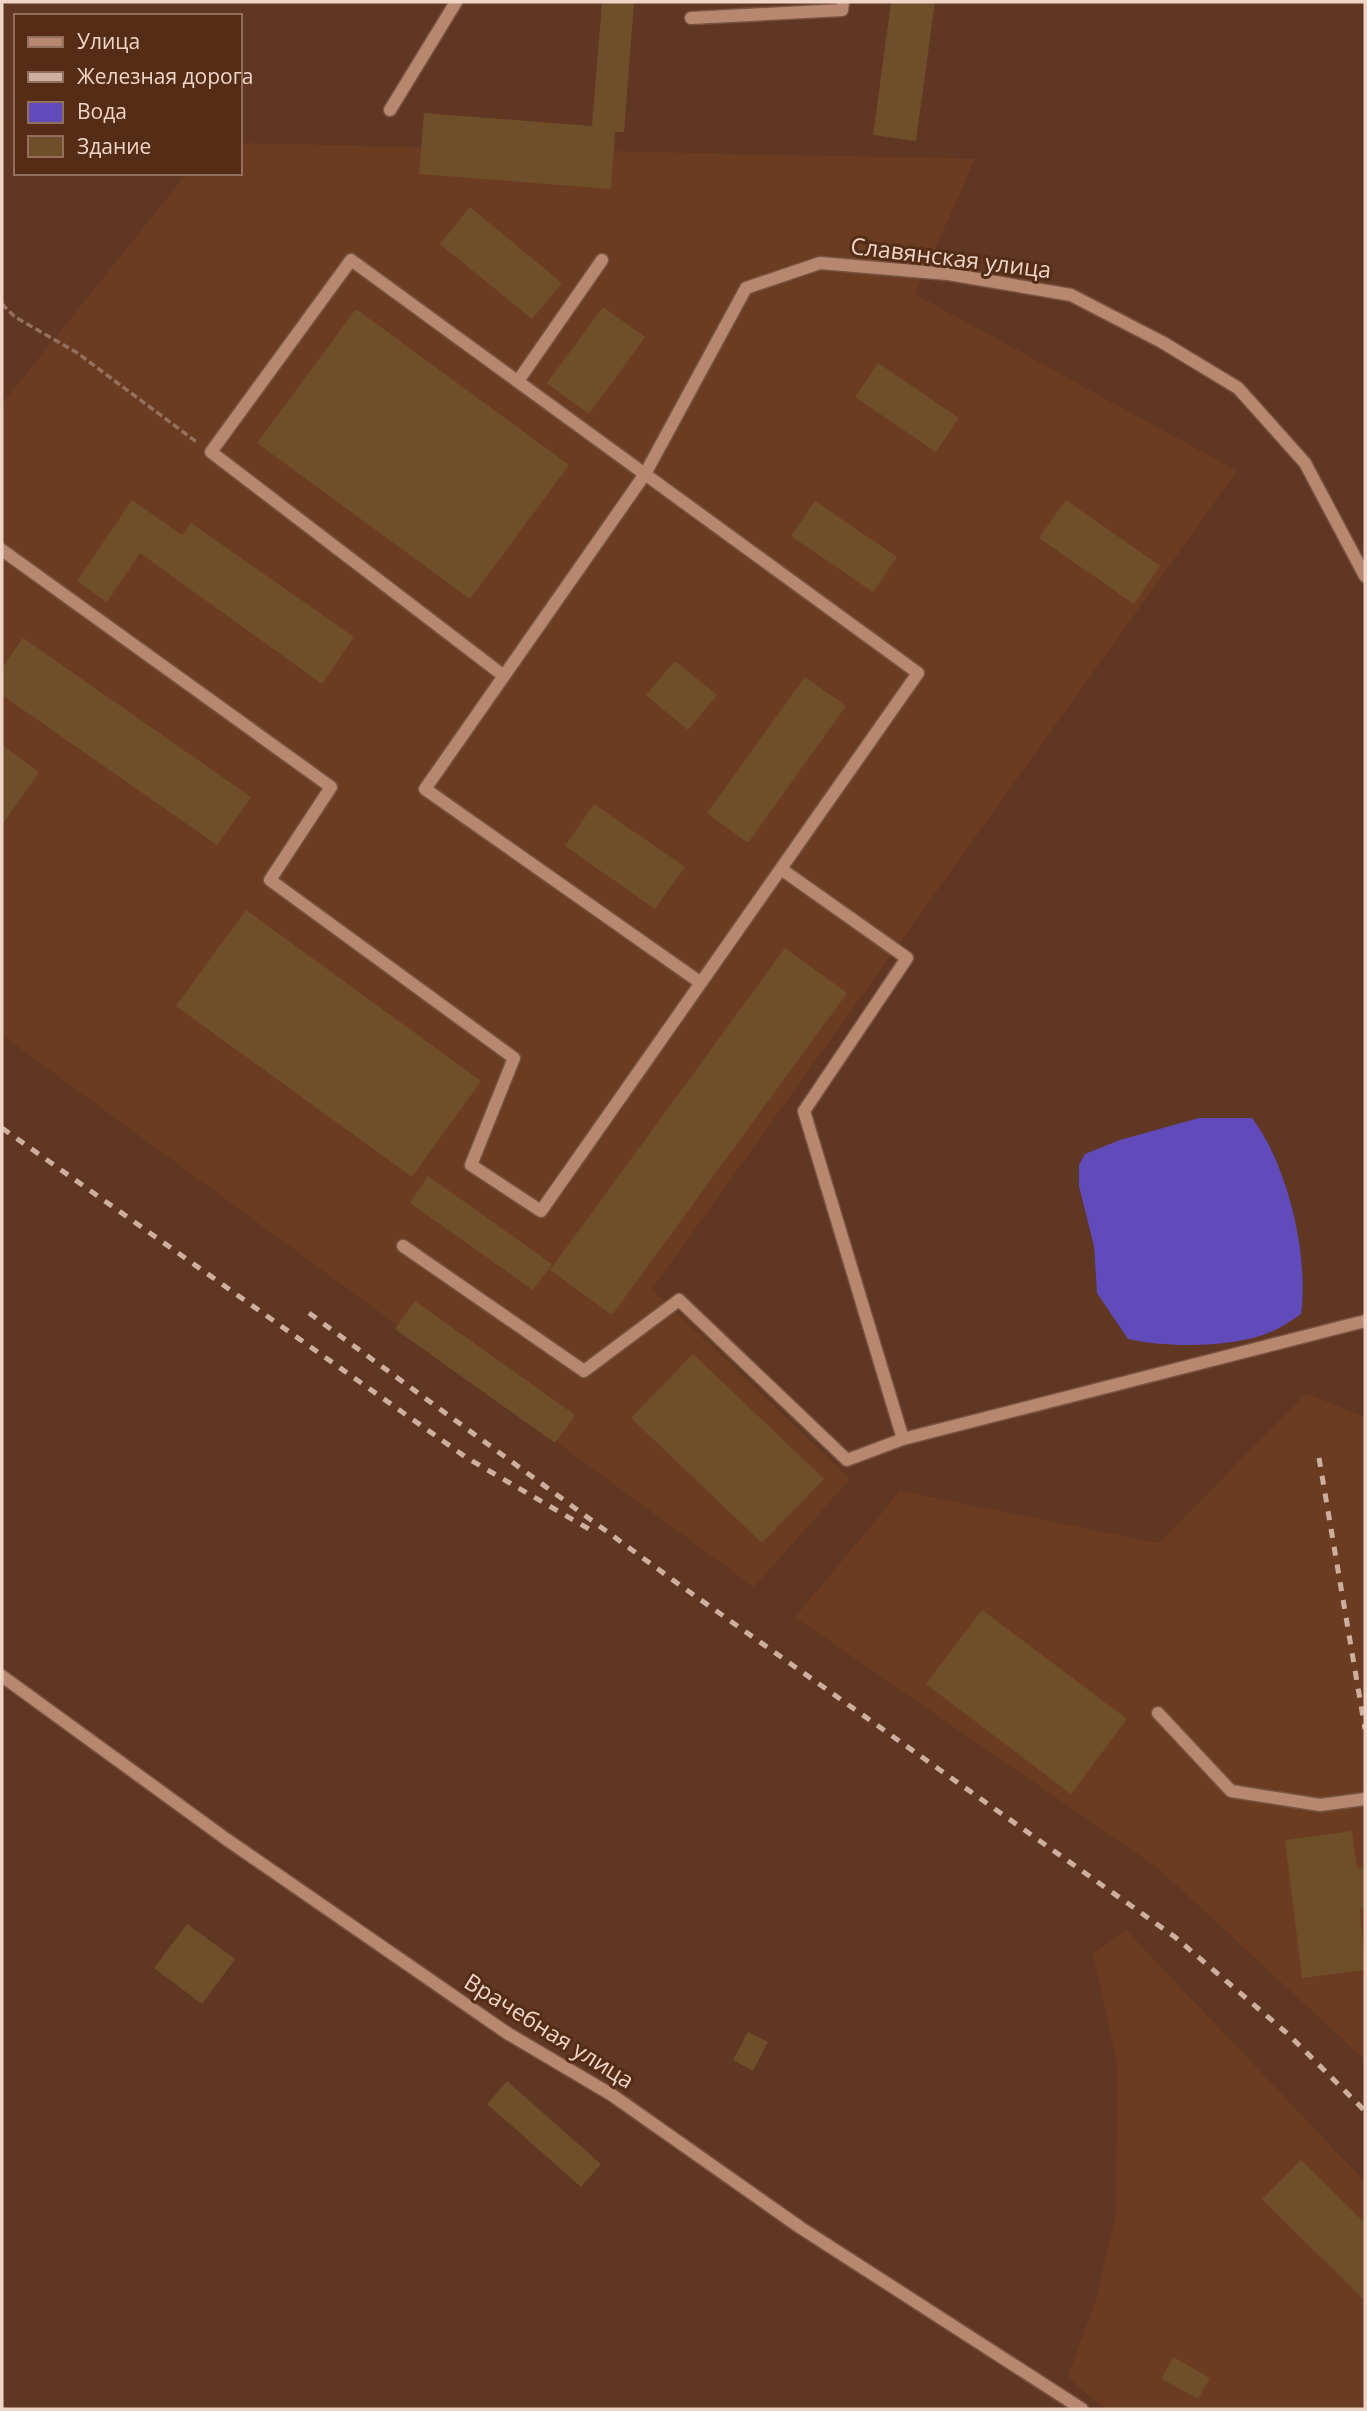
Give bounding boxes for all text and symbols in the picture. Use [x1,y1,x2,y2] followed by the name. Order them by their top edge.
[14,14,242,175] legend
[77,27,140,55] text: Улица
[77,62,253,90] text: Железная дорога
[77,97,127,125] text: Вода
[77,132,151,160] text: Здание
[849,229,1053,285] street label: Славянская улица
[458,1965,641,2095] street label: Врачебная улица

